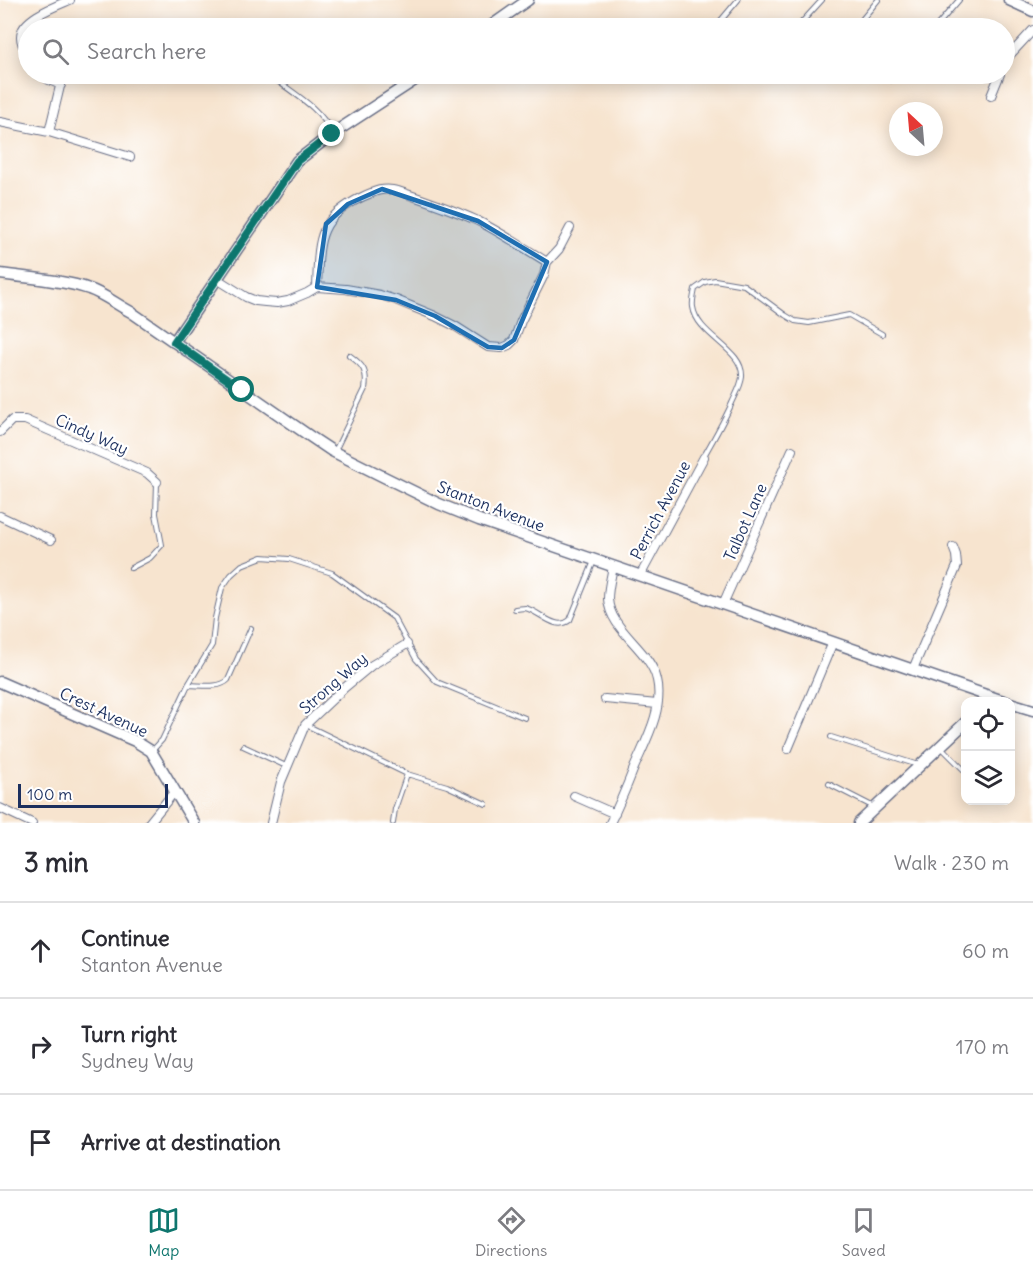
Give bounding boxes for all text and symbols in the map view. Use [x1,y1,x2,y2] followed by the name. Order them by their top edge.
[18,18,1015,84] search box
[39,35,72,68] icon: search
[87,37,206,65] text: Search here
[889,102,943,156] north arrow
[318,120,344,146] route end
[228,376,254,402] route start
[52,409,132,459] street label: Cindy Way
[626,457,694,563] street label: Perrich Avenue
[434,476,548,536] street label: Stanton Avenue
[719,480,771,564] street label: Talbot Lane
[295,648,371,718] street label: Strong Way
[57,683,151,741] street label: Crest Avenue
[961,697,1015,805] map controls
[961,697,1015,751] button: locate
[961,751,1015,805] button: layers
[18,781,168,808] scale bar
[27,784,72,804] text: 100 m
[24,846,89,879] text: 3 min
[894,850,1009,875] text: Walk · 230 m
[81,924,170,952] text: Continue
[24,934,57,967] icon: ahead
[962,938,1009,963] text: 60 m
[81,952,223,977] text: Stanton Avenue
[81,1020,177,1048] text: Turn right
[24,1030,57,1063] icon: right
[956,1034,1009,1059] text: 170 m
[81,1048,194,1073] text: Sydney Way
[24,1126,57,1159] icon: arrive
[81,1128,281,1156] text: Arrive at destination
[147,1204,180,1260] tab: Map
[475,1204,547,1260] tab: Directions
[842,1204,886,1260] tab: Saved

